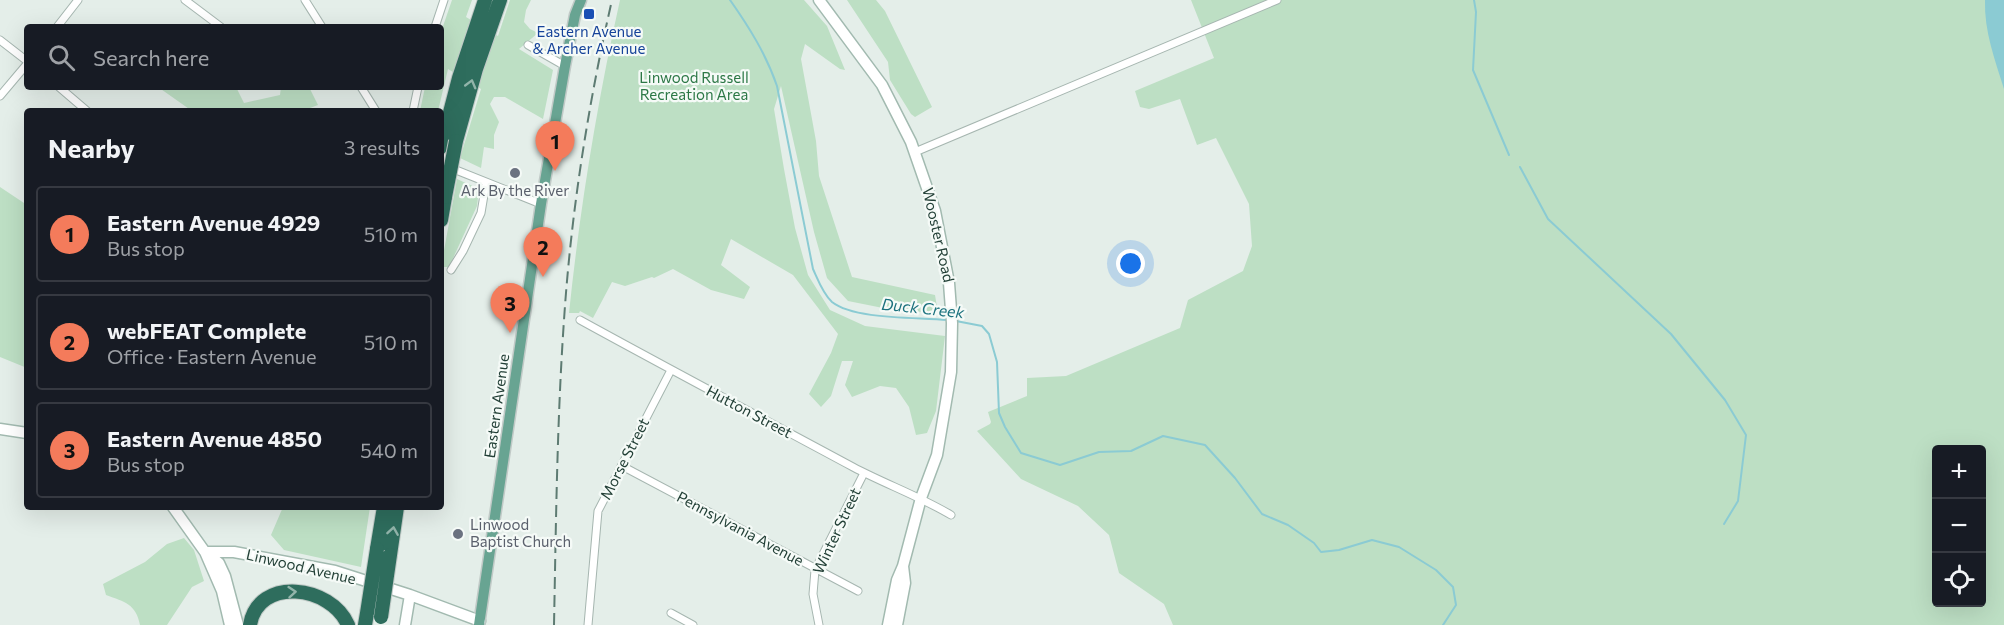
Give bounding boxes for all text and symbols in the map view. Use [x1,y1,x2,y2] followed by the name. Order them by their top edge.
[582,7,596,21] marker: Eastern Avenue & Archer Avenue
[533,22,645,57] place label: Eastern Avenue & Archer Avenue
[24,24,444,90] search box
[45,41,78,74] icon: search
[93,44,209,71] text: Search here
[639,68,749,103] park label: Linwood Russell Recreation Area
[464,79,477,89] one-way arrow
[536,122,574,171] pin: 1
[48,132,135,163] text: Nearby
[344,135,420,159] text: 3 results
[508,166,522,180] marker: Ark By the River
[461,181,569,199] place label: Ark By the River
[919,186,959,284] street label: Wooster Road
[107,209,320,236] text: Eastern Avenue 4929
[65,222,74,246] text: 1
[364,222,418,246] text: 510 m
[524,228,562,277] pin: 2
[107,236,185,260] text: Bus stop
[1116,249,1145,278] your location
[490,284,530,333] pin: 3
[881,294,966,321] water label: Duck Creek
[107,317,306,344] text: webFEAT Complete
[64,330,75,354] text: 2
[364,330,418,354] text: 510 m
[107,344,317,368] text: Office · Eastern Avenue
[480,353,512,459] street label: Eastern Avenue
[703,381,795,441] street label: Hutton Street
[596,415,652,502] street label: Morse Street
[107,425,322,452] text: Eastern Avenue 4850
[64,438,75,462] text: 3
[360,438,418,462] text: 540 m
[1932,445,1986,607] map controls
[1932,445,1986,499] button: +
[107,452,185,476] text: Bus stop
[808,485,864,577] street label: Winter Street
[674,487,807,569] street label: Pennsylvania Avenue
[1932,499,1986,553] button: −
[470,515,571,550] place label: Linwood Baptist Church
[387,526,399,536] one-way arrow
[451,527,465,541] marker: Linwood Baptist Church
[245,545,358,587] street label: Linwood Avenue
[1932,553,1986,607] button: locate
[287,586,296,599] one-way arrow

